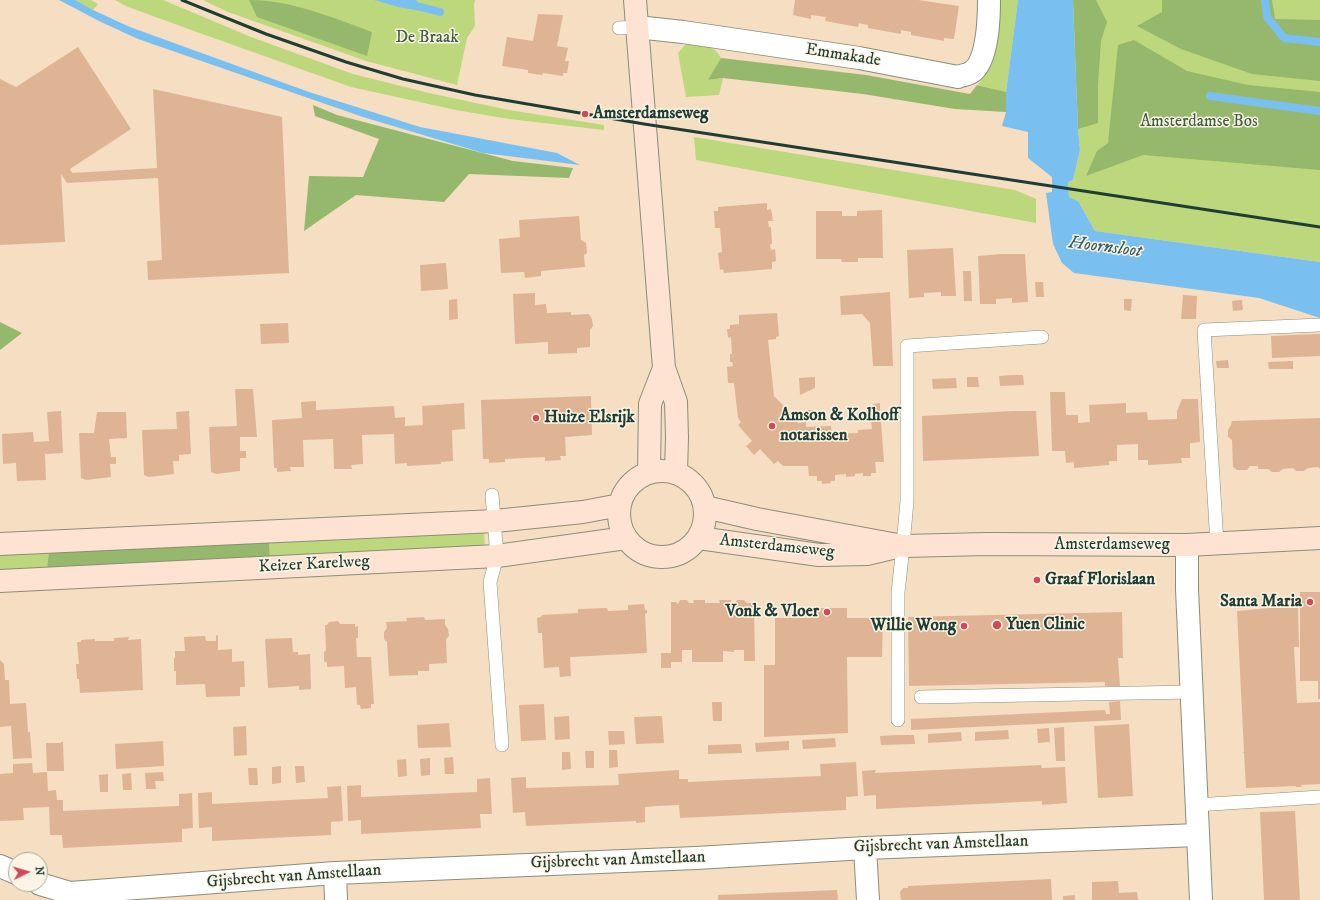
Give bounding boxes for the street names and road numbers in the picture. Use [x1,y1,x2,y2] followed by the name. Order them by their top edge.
[804,40,882,72] street label: Emmakade
[719,531,835,563] street label: Amsterdamseweg
[1054,535,1170,555] street label: Amsterdamseweg
[258,552,370,578] street label: Keizer Karelweg
[853,832,1029,858] street label: Gijsbrecht van Amstellaan
[530,848,706,874] street label: Gijsbrecht van Amstellaan
[206,861,382,893] street label: Gijsbrecht van Amstellaan

